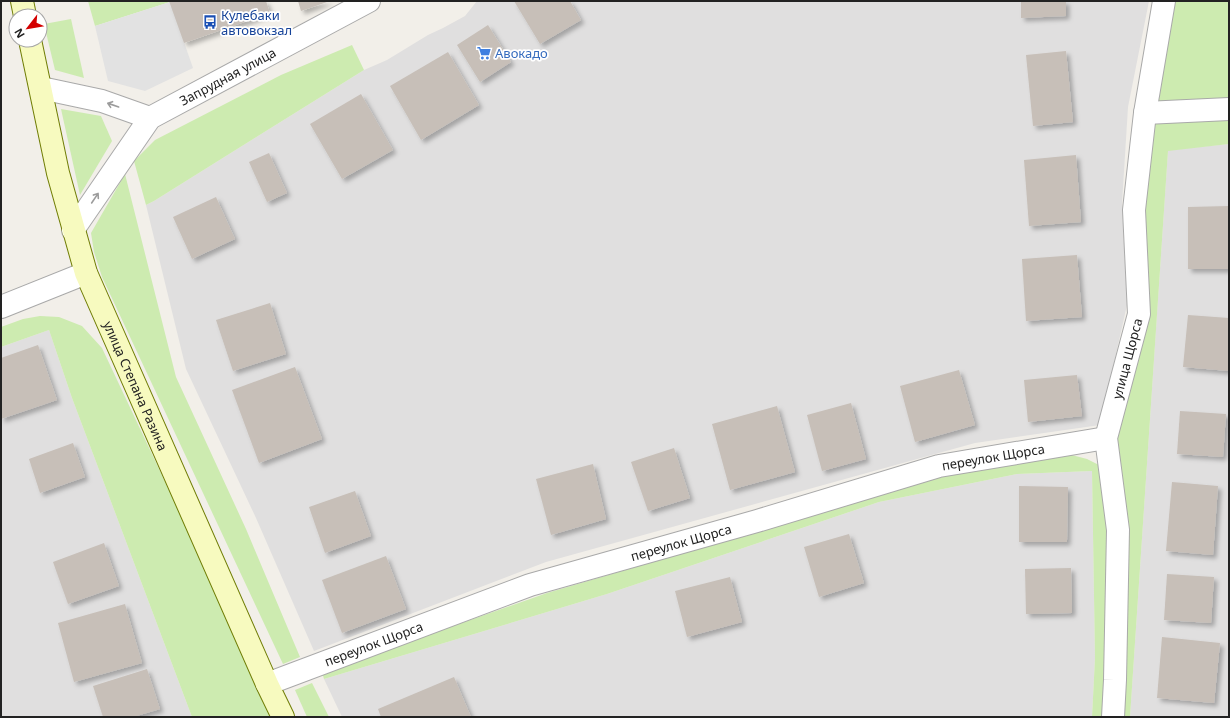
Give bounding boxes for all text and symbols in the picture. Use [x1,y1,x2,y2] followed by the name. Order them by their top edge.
[221,6,292,39] place label: Кулебаки автовокзал
[8,8,48,48] north arrow
[202,14,218,30] bus stop icon: Кулебаки автовокзал
[10,26,28,41] text: N
[176,43,279,110] street label: Запрудная улица
[495,44,548,62] place label: Авокадо
[476,45,492,61] supermarket icon: Авокадо
[106,101,119,108] one-way arrow
[91,193,99,204] one-way arrow
[1108,316,1146,401] street label: улица Щорса
[99,318,172,453] street label: улица Степана Разина
[940,439,1046,474] street label: переулок Щорса
[629,520,734,565] street label: переулок Щорса
[322,617,426,671] street label: переулок Щорса

